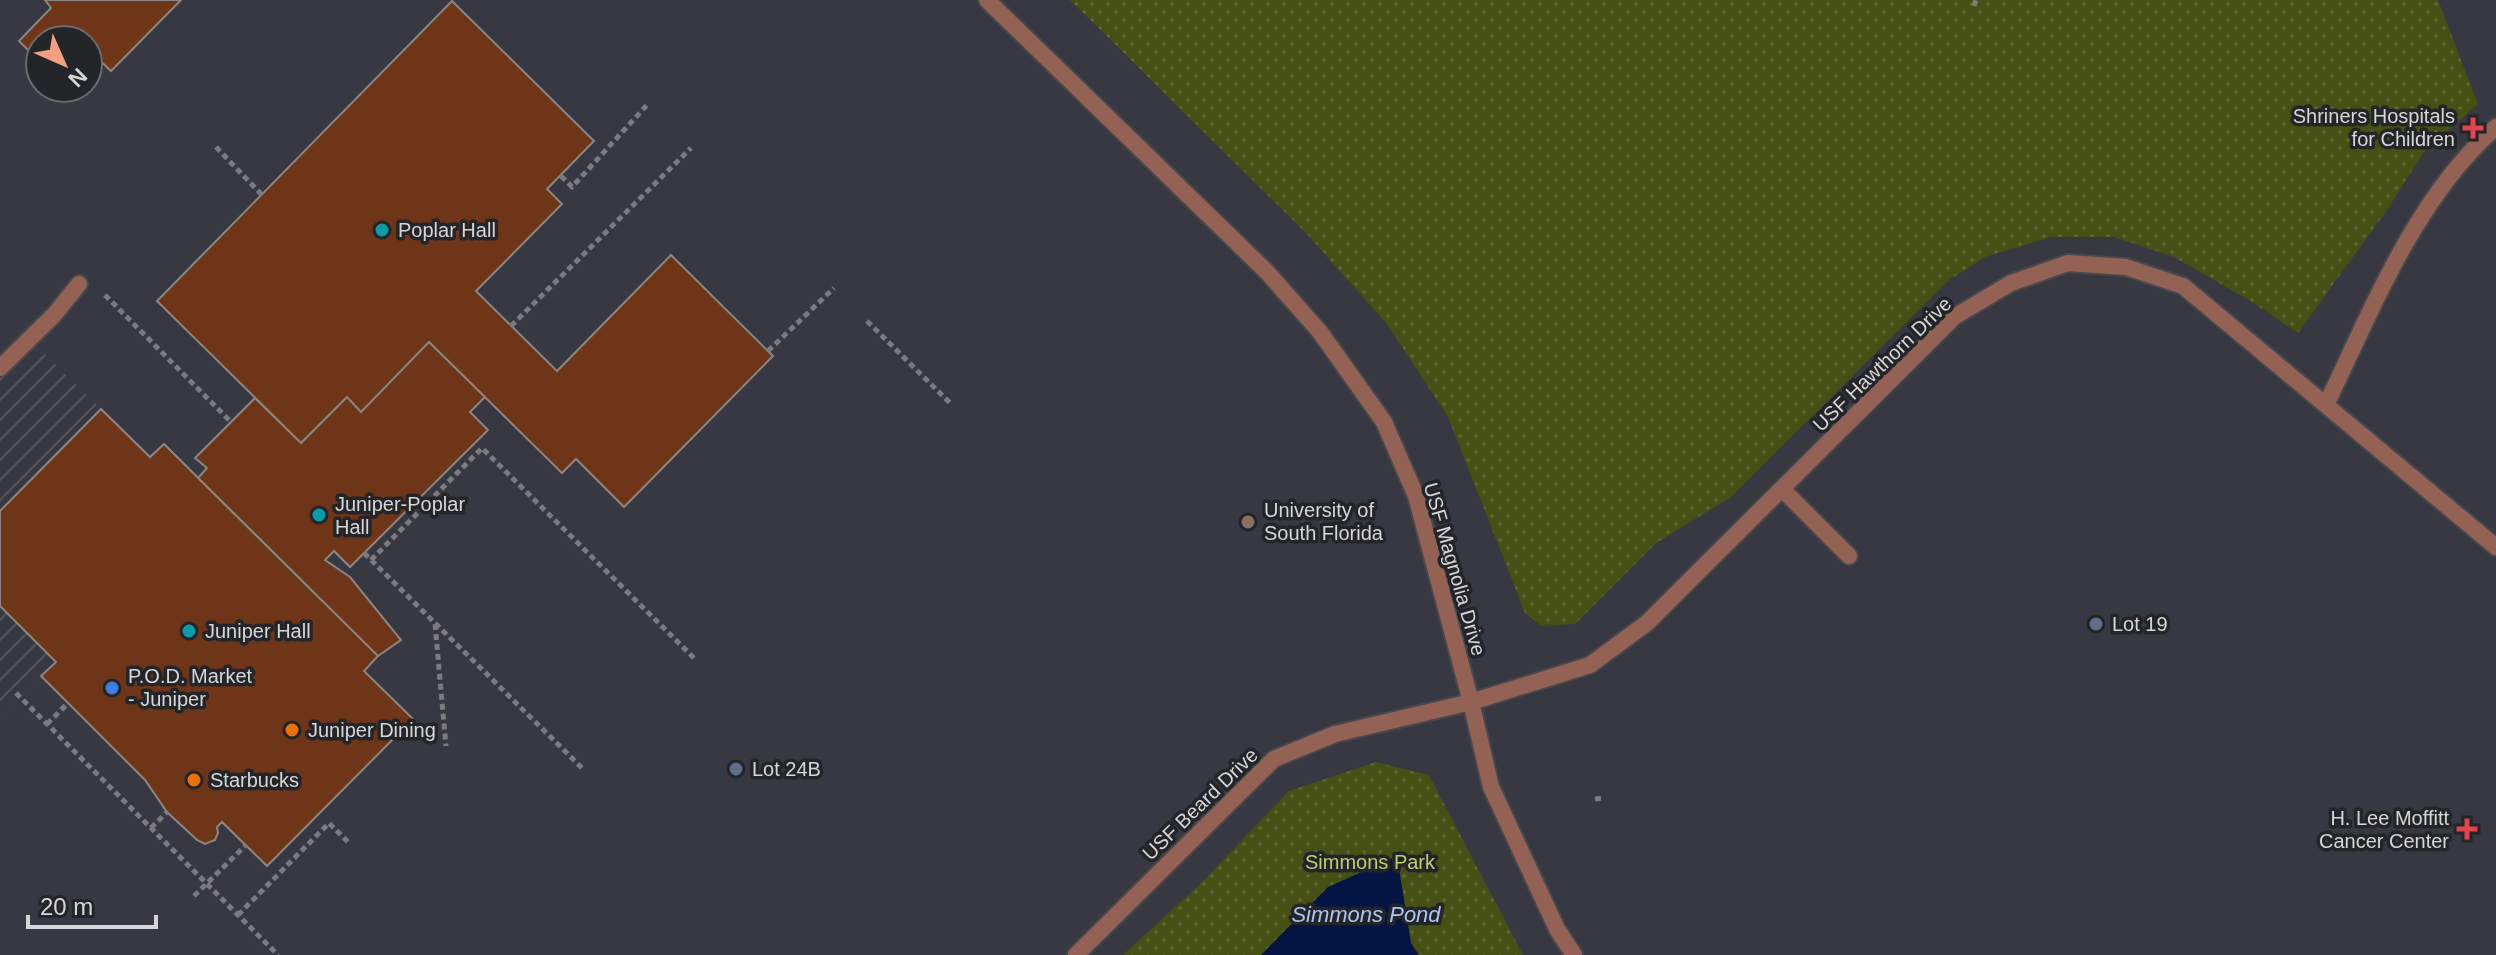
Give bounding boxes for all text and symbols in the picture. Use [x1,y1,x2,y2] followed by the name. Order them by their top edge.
[24,24,104,104] north arrow
[63,63,92,92] text: N
[2293,105,2455,150] place label: Shriners Hospitals for Children
[2462,117,2484,139] marker: Shriners Hospitals for Children
[398,219,496,241] place label: Poplar Hall
[373,221,391,239] marker: Poplar Hall
[1808,292,1956,436] street label: USF Hawthorn Drive
[1420,480,1490,658] street label: USF Magnolia Drive
[335,493,465,538] place label: Juniper-Poplar Hall
[1264,499,1384,544] place label: University of South Florida
[310,506,328,524] marker: Juniper-Poplar Hall
[1239,513,1257,531] marker: University of South Florida
[2112,613,2168,635] place label: Lot 19
[2087,615,2105,633] marker: Lot 19
[205,620,311,642] place label: Juniper Hall
[180,622,198,640] marker: Juniper Hall
[128,665,253,710] place label: P.O.D. Market - Juniper
[103,679,121,697] marker: P.O.D. Market - Juniper
[308,719,436,741] place label: Juniper Dining
[283,721,301,739] marker: Juniper Dining
[1138,744,1262,864] street label: USF Beard Drive
[752,758,821,780] place label: Lot 24B
[727,760,745,778] marker: Lot 24B
[210,769,299,791] place label: Starbucks
[185,771,203,789] marker: Starbucks
[2319,807,2449,852] place label: H. Lee Moffitt Cancer Center
[2456,818,2478,840] marker: H. Lee Moffitt Cancer Center
[1305,851,1436,873] park label: Simmons Park
[28,879,156,929] scale bar
[40,893,93,920] text: 20 m
[1291,902,1441,927] water label: Simmons Pond

